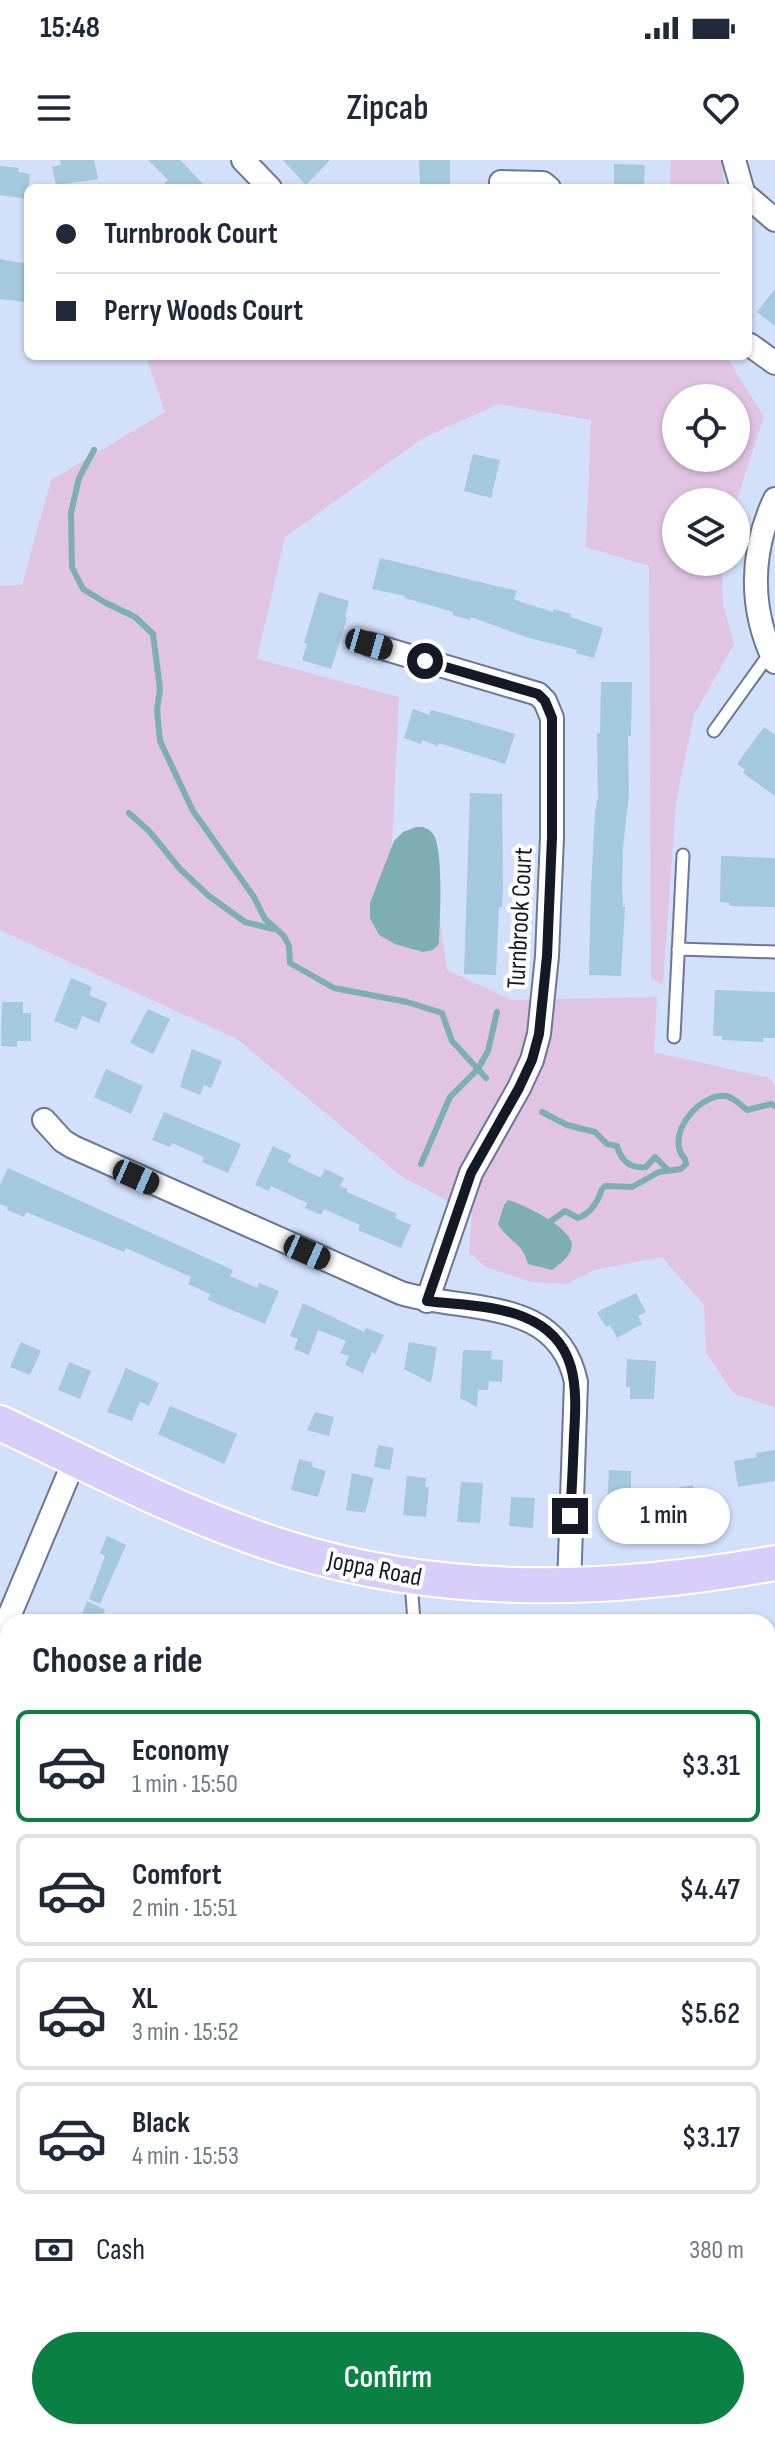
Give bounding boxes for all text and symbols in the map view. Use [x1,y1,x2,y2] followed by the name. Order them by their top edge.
[40,10,100,46] text: 15:48
[32,86,76,130] icon: menu
[699,86,743,130] icon: heart
[346,87,429,130] text: Zipcab
[104,216,278,252] text: Turnbrook Court
[104,293,303,329] text: Perry Woods Court
[662,384,750,576] map controls
[662,384,750,472] button: locate
[662,488,750,576] button: layers
[343,626,395,662] car
[407,643,443,679] route start
[501,847,540,989] street label: Turnbrook Court
[109,1156,163,1198] car
[280,1231,334,1273] car
[598,1488,730,1544] callout: 1 min
[552,1498,588,1534] route end
[640,1500,688,1531] text: 1 min
[324,1545,424,1594] street label: Joppa Road
[32,1640,203,1683] text: Choose a ride
[36,1730,108,1802] icon: car
[132,1733,229,1769] text: Economy
[681,1748,740,1784] text: $3.31
[132,1769,238,1800] text: 1 min · 15:50
[36,1854,108,1926] icon: car
[132,1857,222,1893] text: Comfort
[679,1872,740,1908] text: $4.47
[132,1893,237,1924] text: 2 min · 15:51
[36,1978,108,2050] icon: car
[132,1981,158,2017] text: XL
[680,1996,740,2032] text: $5.62
[132,2017,239,2048] text: 3 min · 15:52
[36,2102,108,2174] icon: car
[132,2105,190,2141] text: Black
[681,2120,740,2156] text: $3.17
[132,2141,239,2172] text: 4 min · 15:53
[32,2228,76,2272] icon: cash
[96,2232,145,2268] text: Cash
[689,2235,744,2266] text: 380 m
[32,2332,744,2424] button: Confirm

